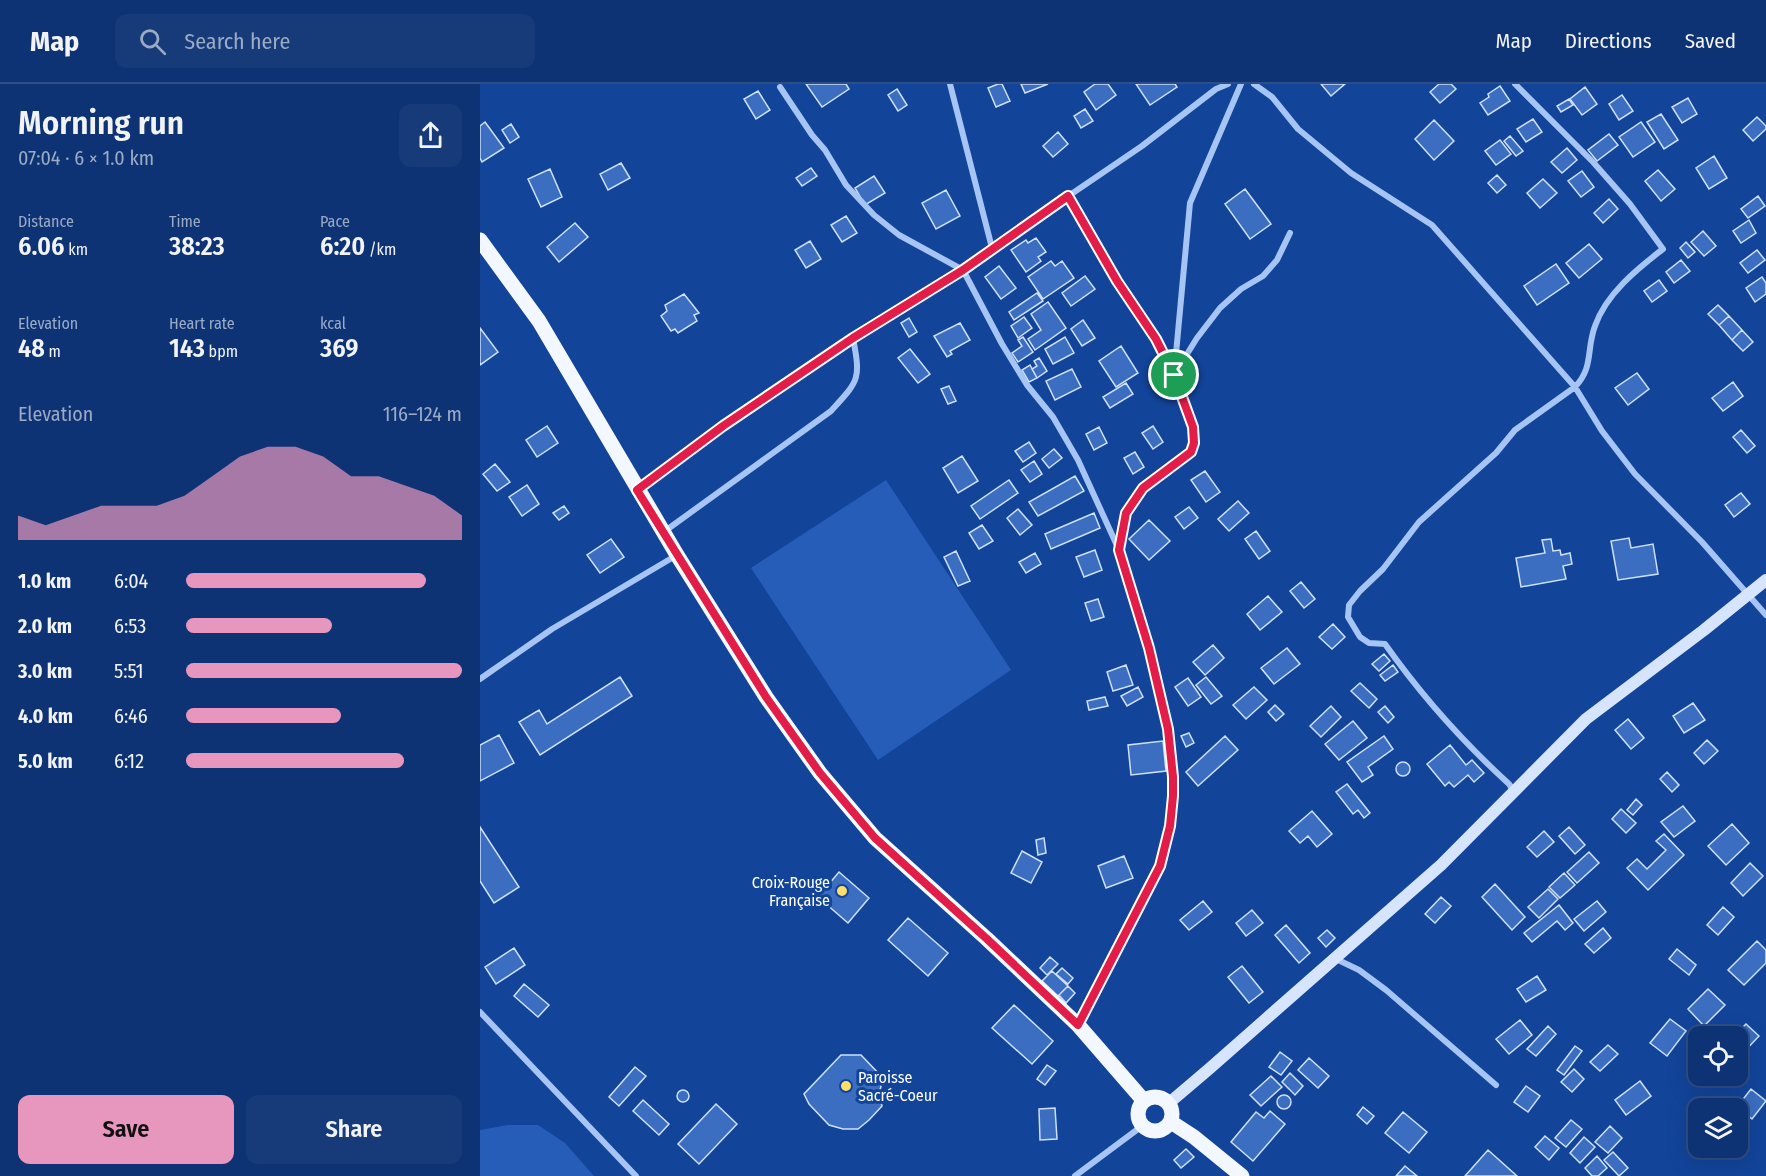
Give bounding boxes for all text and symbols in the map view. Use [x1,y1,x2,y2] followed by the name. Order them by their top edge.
[115,14,535,68] search box
[30,25,79,58] text: Map
[136,25,169,58] icon: search
[184,28,290,55] text: Search here
[1495,28,1532,54] text: Map
[1565,28,1652,54] text: Directions
[1685,28,1736,54] text: Saved
[18,103,184,143] text: Morning run
[399,104,462,167] button: share
[18,146,154,170] text: 07:04 · 6 × 1.0 km
[18,212,74,231] text: Distance
[169,212,201,231] text: Time
[320,212,350,231] text: Pace
[18,231,64,262] text: 6.06
[169,231,225,262] text: 38:23
[320,231,365,262] text: 6:20
[64,240,88,259] text: km
[365,240,396,259] text: /km
[18,314,78,333] text: Elevation
[169,314,235,333] text: Heart rate
[320,314,346,333] text: kcal
[18,333,45,364] text: 48
[169,333,205,364] text: 143
[320,333,358,364] text: 369
[45,342,61,361] text: m
[205,342,238,361] text: bpm
[1148,349,1199,400] pin
[1157,358,1190,391] icon: arrive
[18,402,93,426] text: Elevation
[383,402,462,426] text: 116–124 m
[18,569,71,593] text: 1.0 km
[114,569,148,593] text: 6:04
[18,614,72,638] text: 2.0 km
[114,614,146,638] text: 6:53
[18,659,72,683] text: 3.0 km
[114,659,144,683] text: 5:51
[18,704,73,728] text: 4.0 km
[114,704,148,728] text: 6:46
[18,749,73,773] text: 5.0 km
[114,749,144,773] text: 6:12
[752,873,830,910] place label: Croix-Rouge Française
[835,884,849,898] marker: Croix-Rouge Française
[1688,1026,1748,1158] map controls
[1688,1026,1748,1086] button: locate
[858,1068,938,1105] place label: Paroisse Sacré-Coeur
[839,1079,853,1093] marker: Paroisse Sacré-Coeur
[18,1095,234,1164] button: Save
[246,1095,462,1164] button: Share
[1688,1098,1748,1158] button: layers

